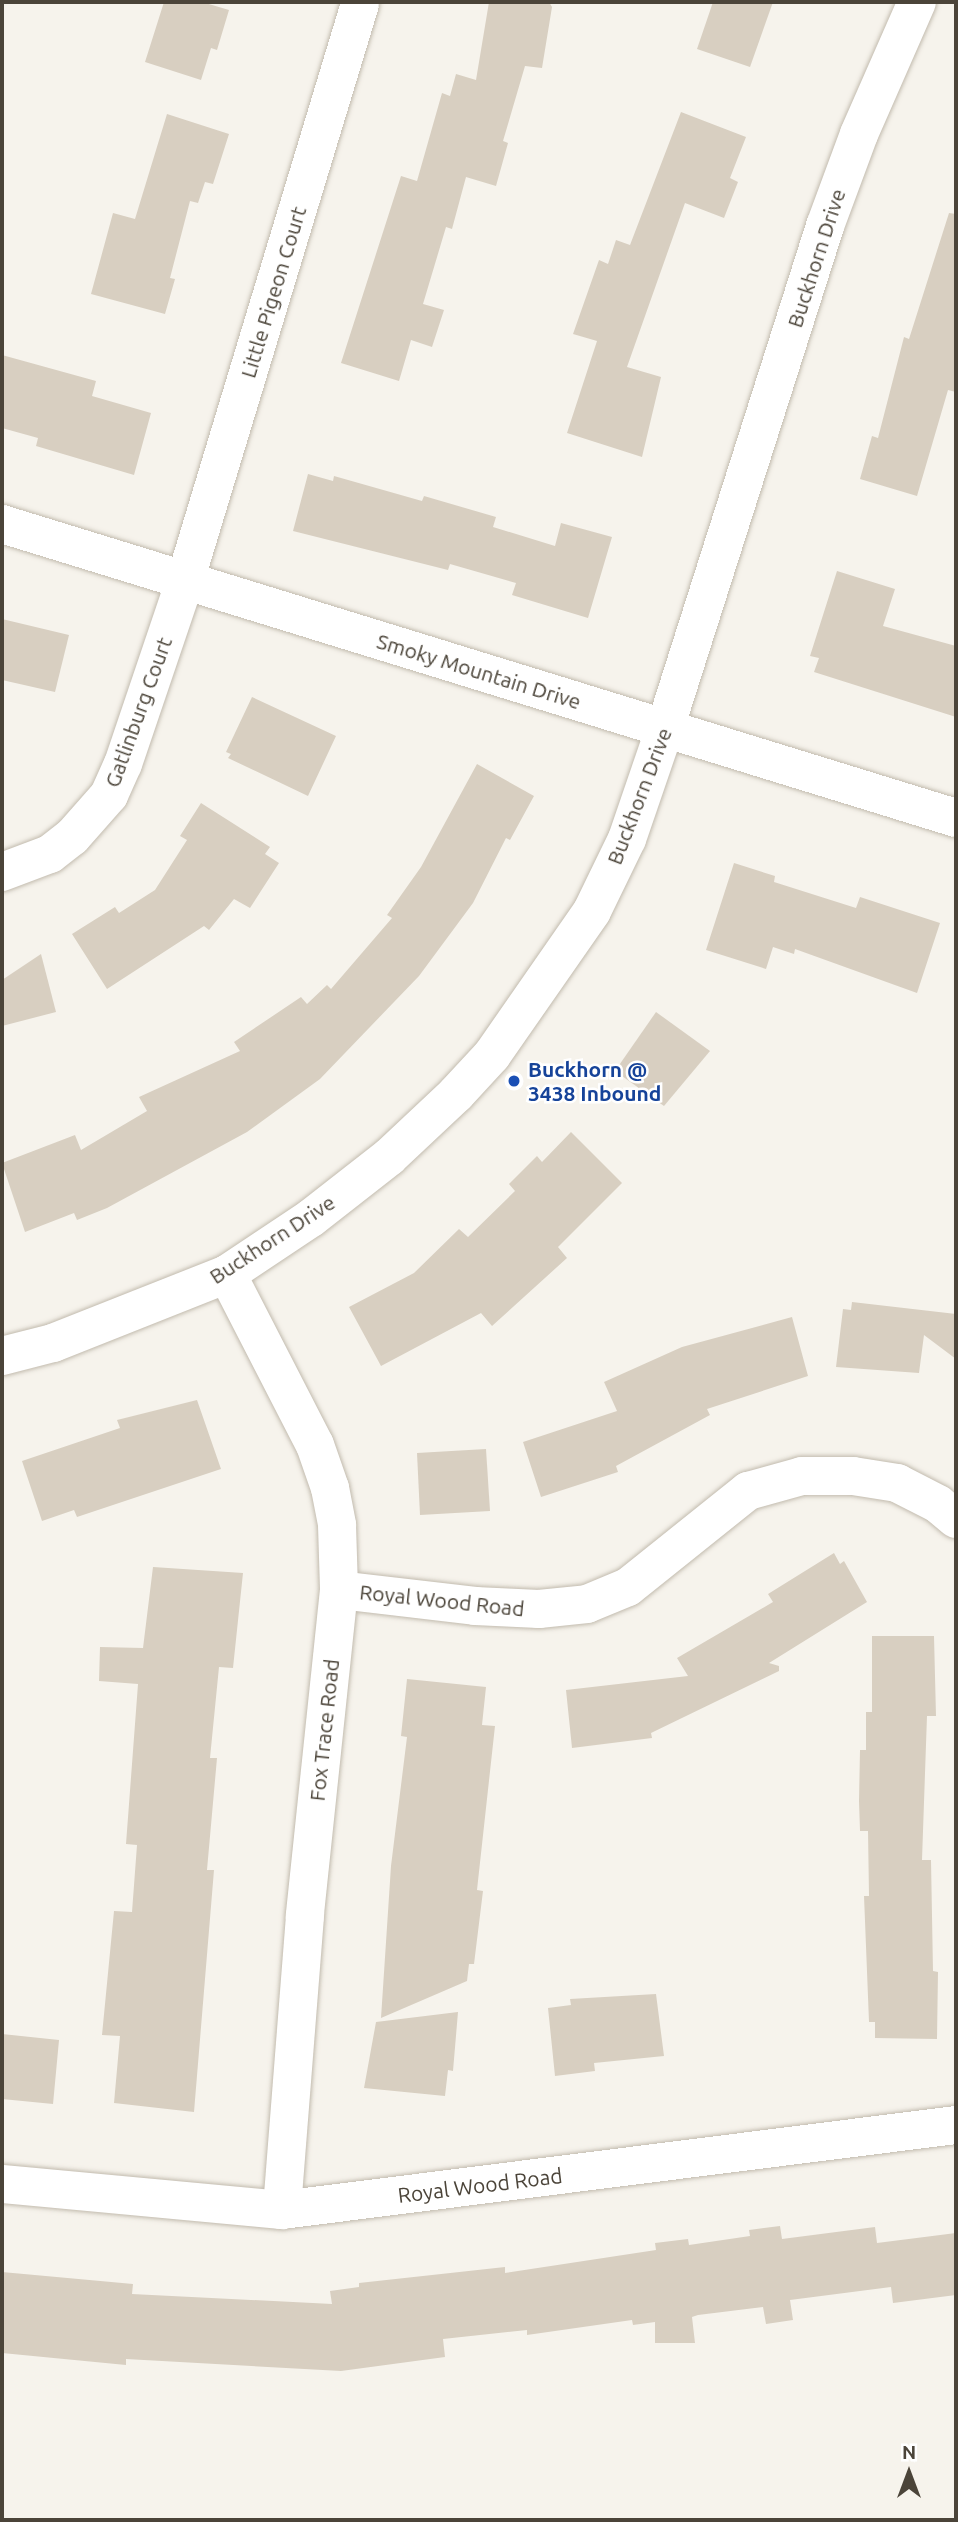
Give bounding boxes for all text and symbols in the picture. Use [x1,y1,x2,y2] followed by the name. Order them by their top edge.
[782,185,850,331] street label: Buckhorn Drive
[235,203,311,381] street label: Little Pigeon Court
[374,628,584,714] street label: Smoky Mountain Drive
[99,633,177,791] street label: Gatlinburg Court
[601,724,677,868] street label: Buckhorn Drive
[528,1056,661,1106] place label: Buckhorn @ 3438 Inbound
[506,1073,522,1089] marker: Buckhorn @ 3438 Inbound
[205,1189,339,1289] street label: Buckhorn Drive
[358,1579,526,1621] street label: Royal Wood Road
[304,1658,344,1802] street label: Fox Trace Road
[396,2162,564,2208] street label: Royal Wood Road
[874,2438,944,2508] north arrow
[902,2441,916,2463] text: N

